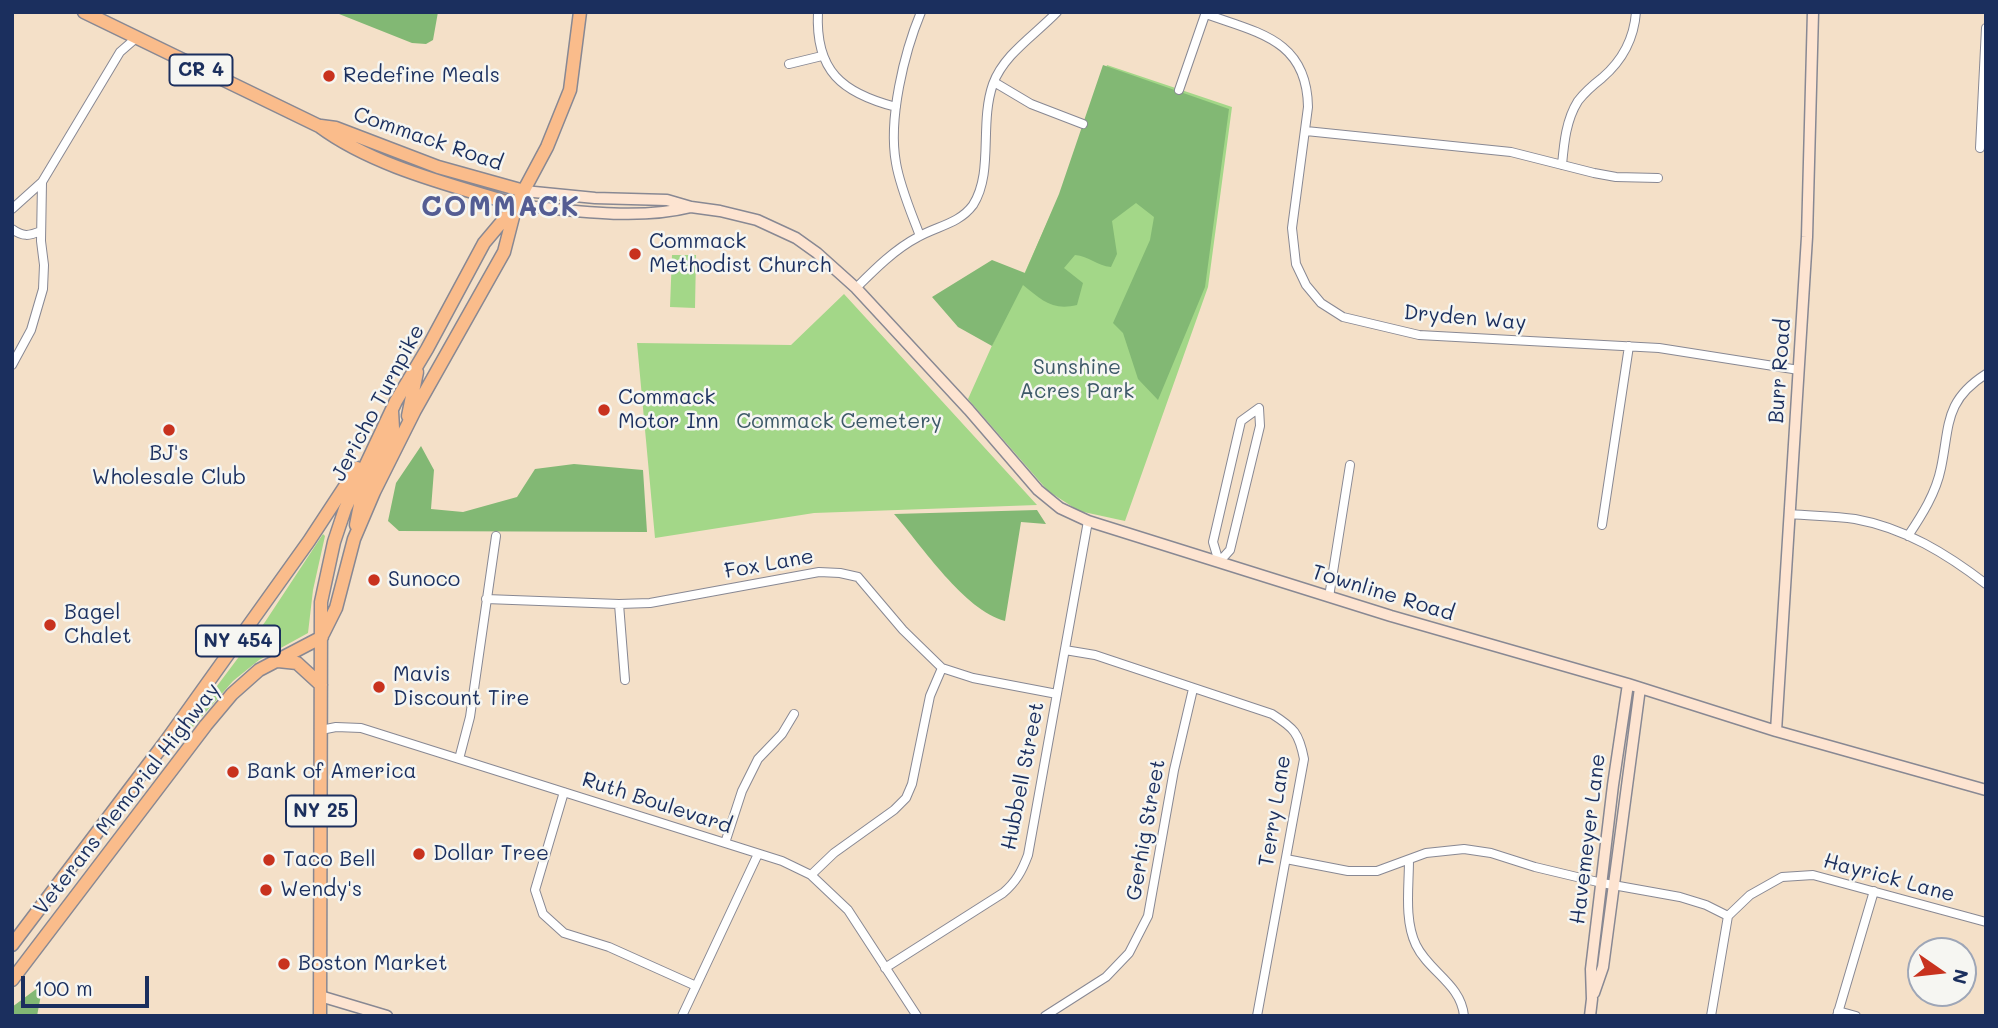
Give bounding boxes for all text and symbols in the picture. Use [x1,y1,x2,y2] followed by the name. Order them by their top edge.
[170,54,232,86] road number: CR 4
[343,63,500,89] place label: Redefine Meals
[321,68,337,84] marker: Redefine Meals
[350,102,506,176] street label: Commack Road
[422,190,580,224] district label: COMMACK
[649,229,831,279] place label: Commack Methodist Church
[627,246,643,262] marker: Commack Methodist Church
[1403,300,1527,336] street label: Dryden Way
[1764,318,1796,424] street label: Burr Road
[326,320,430,486] street label: Jericho Turnpike
[1020,355,1134,405] park label: Sunshine Acres Park
[618,385,719,435] place label: Commack Motor Inn
[596,402,612,418] marker: Commack Motor Inn
[736,409,942,435] park label: Commack Cemetery
[161,422,177,438] marker: BJ's Wholesale Club
[92,441,246,491] place label: BJ's Wholesale Club
[722,544,816,584] street label: Fox Lane
[1309,559,1457,627] street label: Townline Road
[388,567,460,593] place label: Sunoco
[366,572,382,588] marker: Sunoco
[64,600,131,650] place label: Bagel Chalet
[42,617,58,633] marker: Bagel Chalet
[196,626,280,656] road number: NY 454
[393,662,530,712] place label: Mavis Discount Tire
[29,678,225,920] street label: Veterans Memorial Highway
[371,679,387,695] marker: Mavis Discount Tire
[996,700,1050,852] street label: Hubbell Street
[1565,752,1611,926] street label: Havemeyer Lane
[1254,754,1296,868] street label: Terry Lane
[1121,757,1171,903] street label: Gerhig Street
[247,759,417,785] place label: Bank of America
[225,764,241,780] marker: Bank of America
[579,767,735,839] street label: Ruth Boulevard
[286,796,356,826] road number: NY 25
[433,841,549,867] place label: Dollar Tree
[411,846,427,862] marker: Dollar Tree
[283,847,376,873] place label: Taco Bell
[1821,848,1957,908] street label: Hayrick Lane
[261,852,277,868] marker: Taco Bell
[280,877,362,903] place label: Wendy's
[258,882,274,898] marker: Wendy's
[1907,937,1977,1007] north arrow
[298,951,447,977] place label: Boston Market
[276,956,292,972] marker: Boston Market
[24,962,152,1006] scale bar
[1947,967,1975,987] text: N
[34,974,93,1001] text: 100 m

